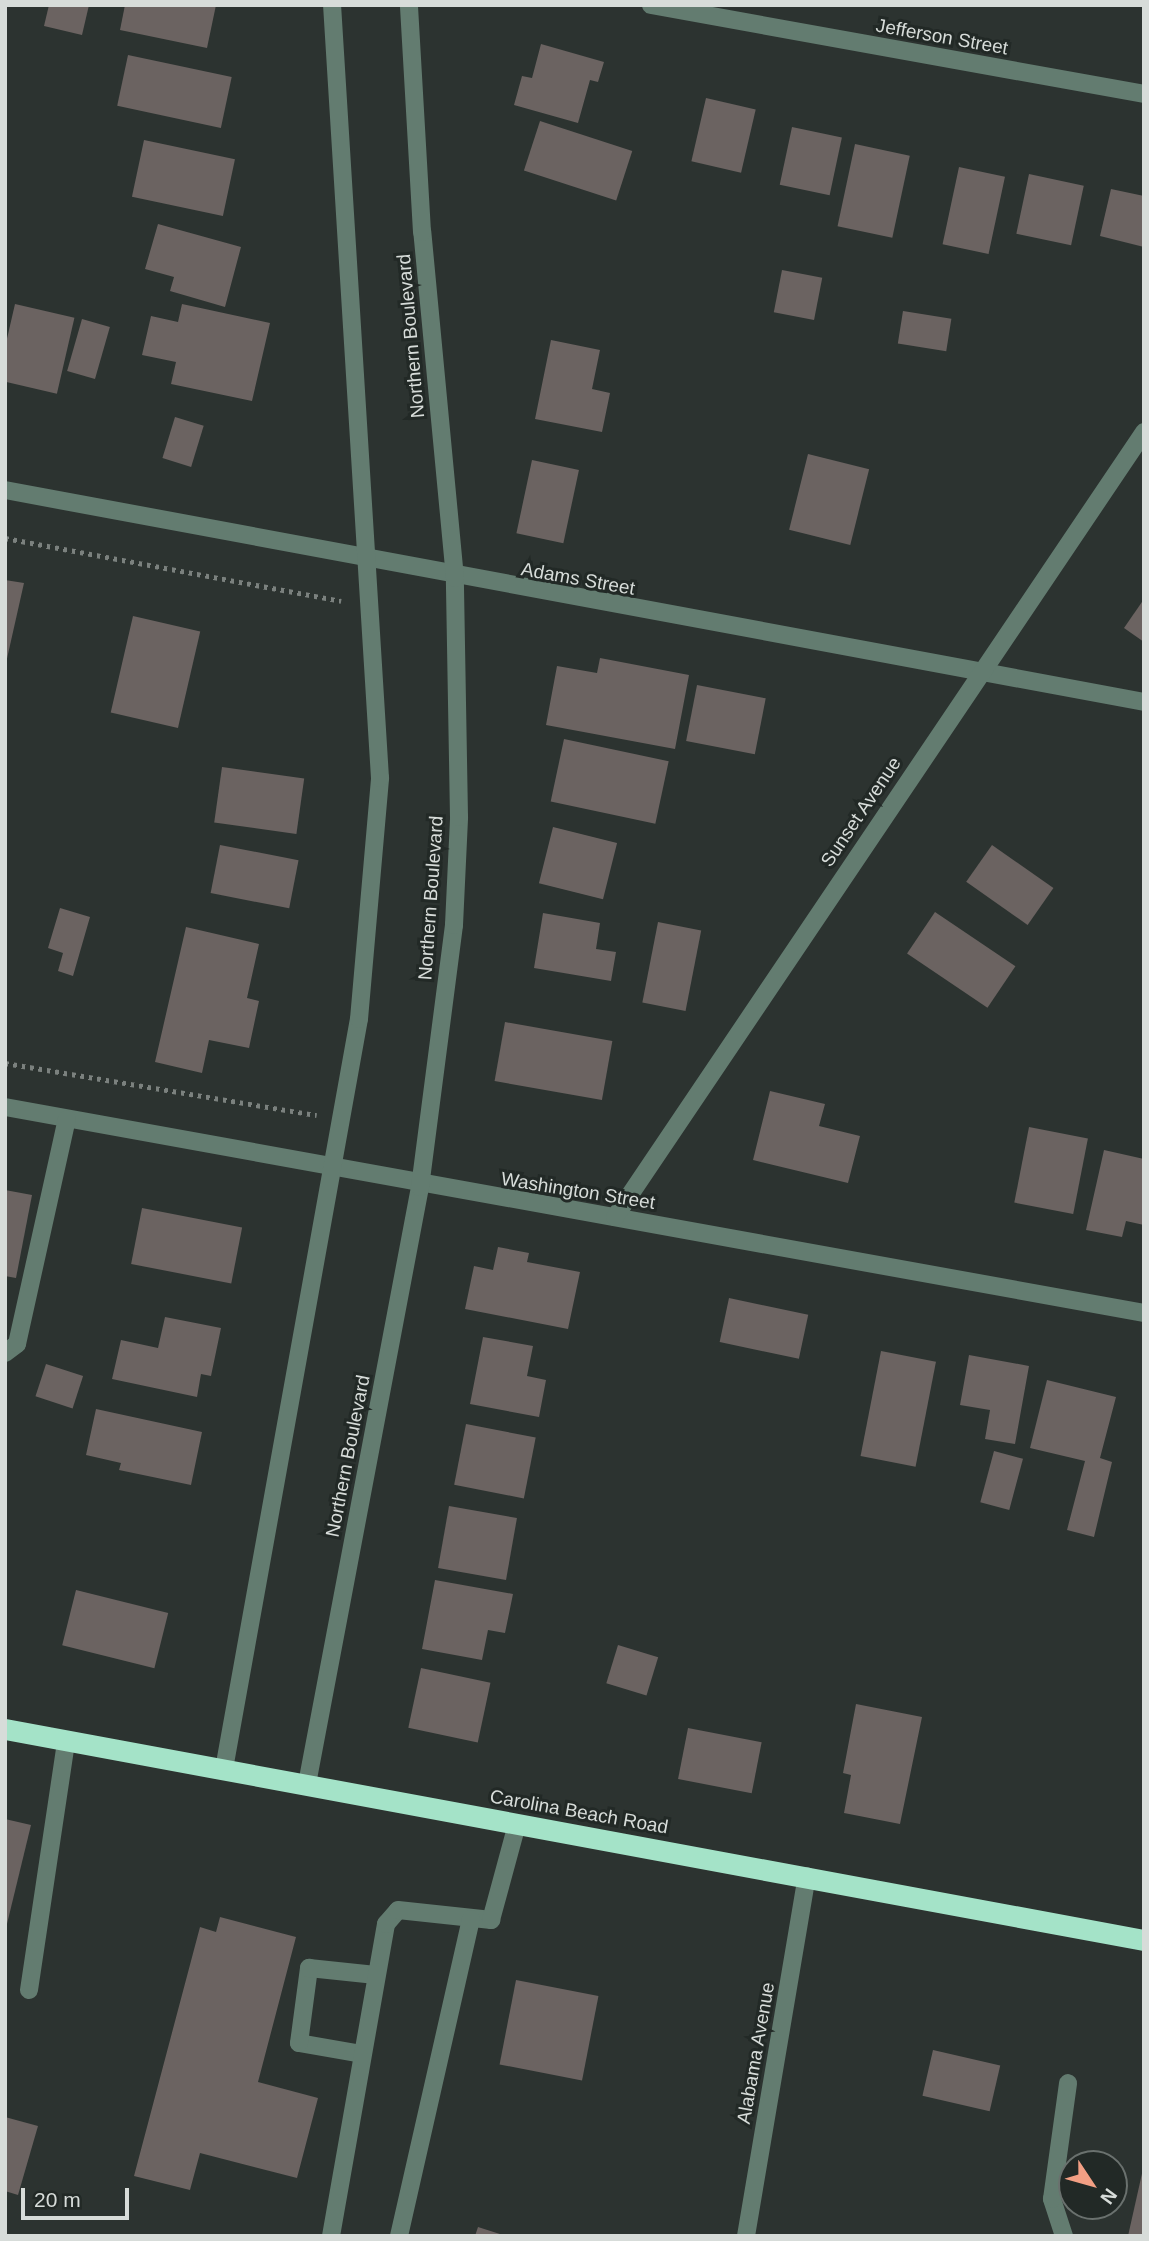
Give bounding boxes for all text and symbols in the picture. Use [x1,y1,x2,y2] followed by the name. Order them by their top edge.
[874,14,1010,60] street label: Jefferson Street
[392,253,430,419] street label: Northern Boulevard
[519,558,637,600] street label: Adams Street
[816,752,906,872] street label: Sunset Avenue
[414,815,448,981] street label: Northern Boulevard
[499,1168,657,1214] street label: Washington Street
[321,1373,375,1539] street label: Northern Boulevard
[488,1785,670,1839] street label: Carolina Beach Road
[732,1980,780,2126] street label: Alabama Avenue
[1058,2150,1128,2220] north arrow
[24,2174,133,2218] scale bar
[1096,2185,1121,2208] text: N
[34,2188,81,2211] text: 20 m

